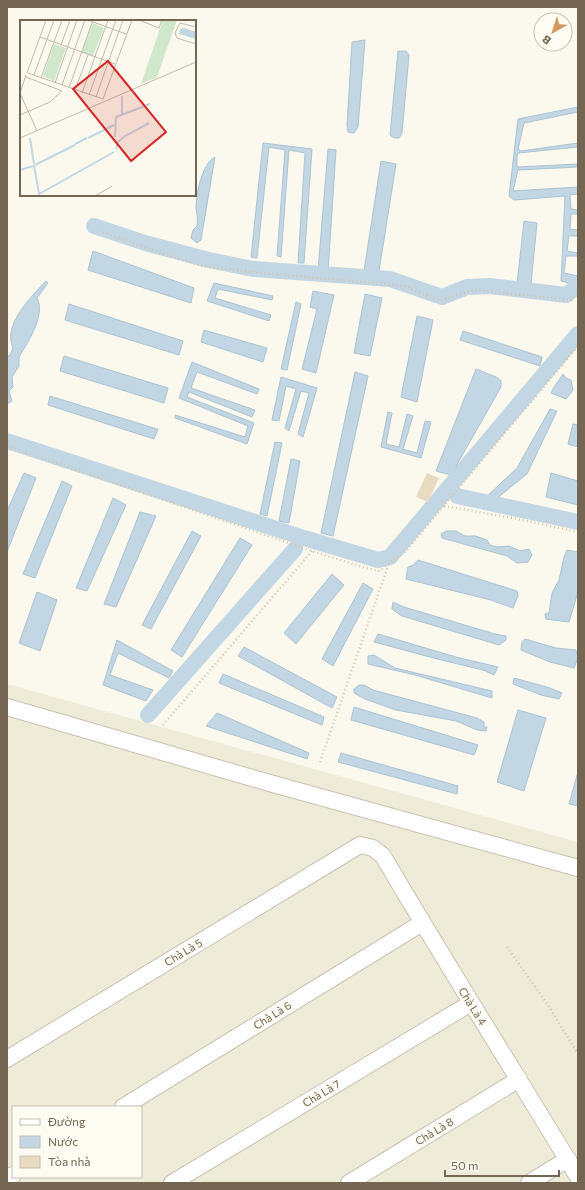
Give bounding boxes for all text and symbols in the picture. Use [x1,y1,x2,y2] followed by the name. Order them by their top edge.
[533,12,573,52] north arrow
[20,20,196,196] inset map
[539,33,553,48] text: B
[162,936,204,968] street label: Chà Là 5
[456,985,490,1028] street label: Chà Là 4
[251,998,294,1032] street label: Chà Là 6
[300,1077,342,1109] street label: Chà Là 7
[12,1106,142,1178] legend
[47,1114,86,1128] text: Đường
[412,1114,456,1148] street label: Chà Là 8
[48,1134,78,1148] text: Nước
[445,1152,559,1178] scale bar
[48,1154,90,1168] text: Tòa nhà
[451,1158,479,1172] text: 50 m

